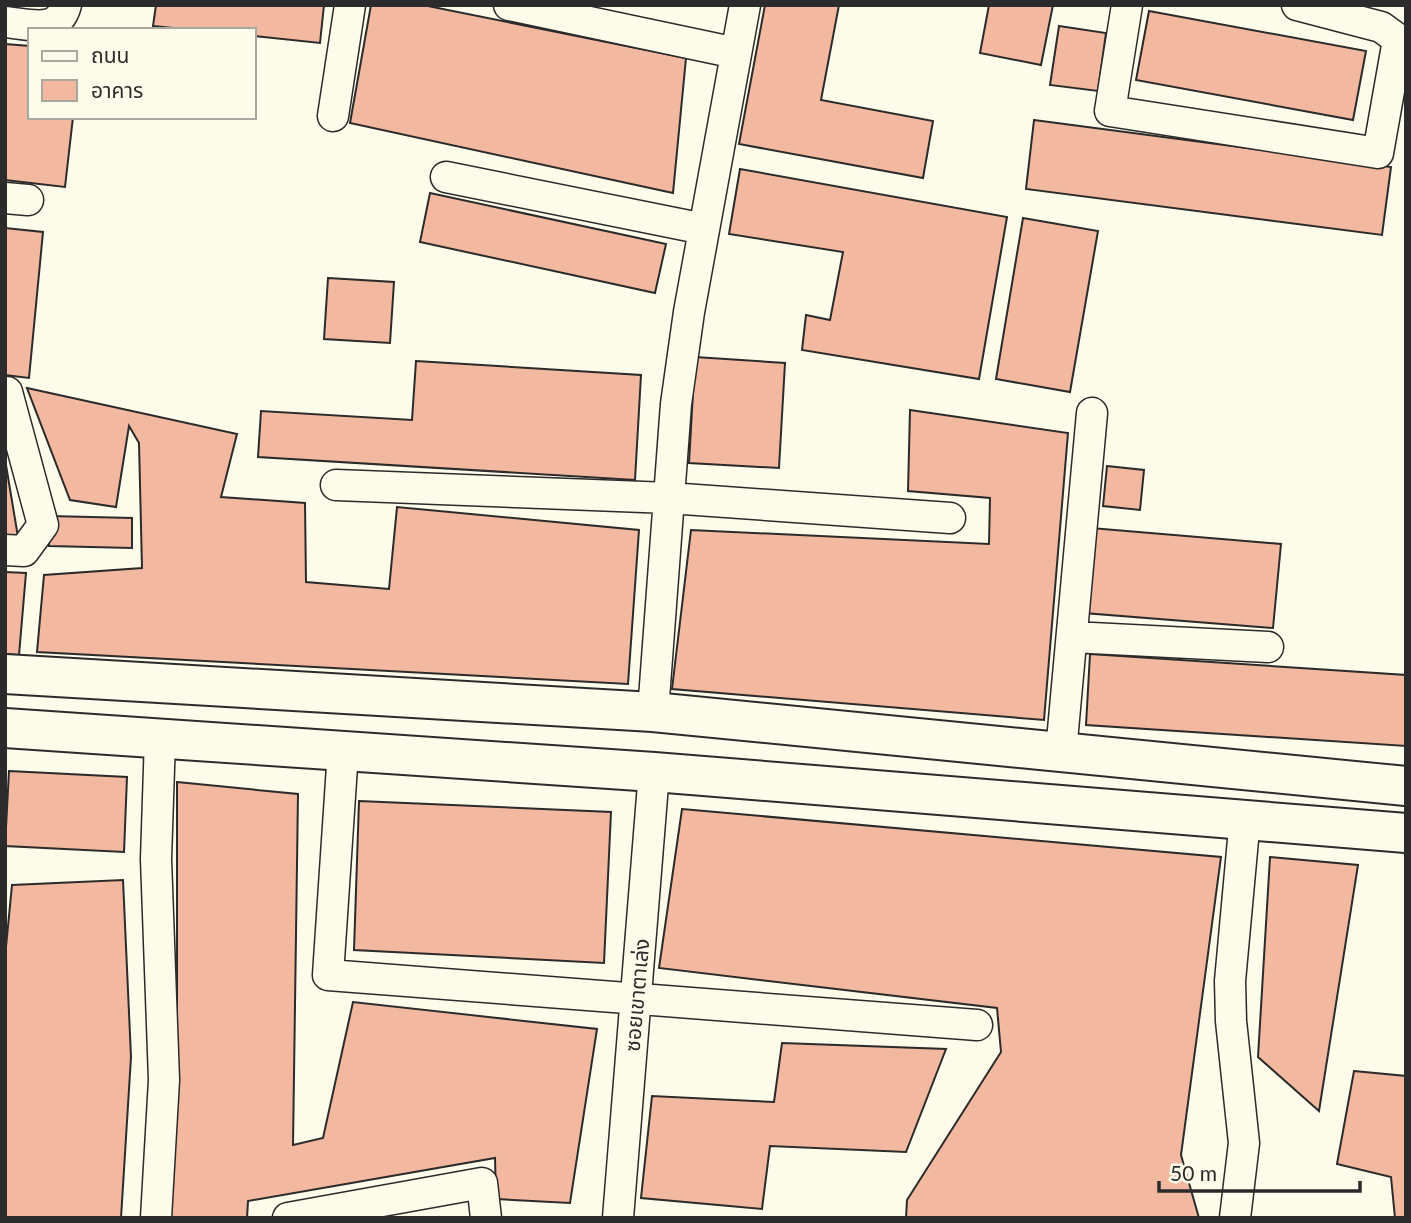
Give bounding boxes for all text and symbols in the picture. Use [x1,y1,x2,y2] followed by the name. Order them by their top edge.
[28,28,256,119] legend
[91,42,129,67] text: ถนน
[91,77,143,102] text: อาคาร
[619,937,653,1053] street label: ซอยเขาตาเล่ง
[1159,1150,1360,1194] scale bar
[1170,1160,1217,1185] text: 50 m

